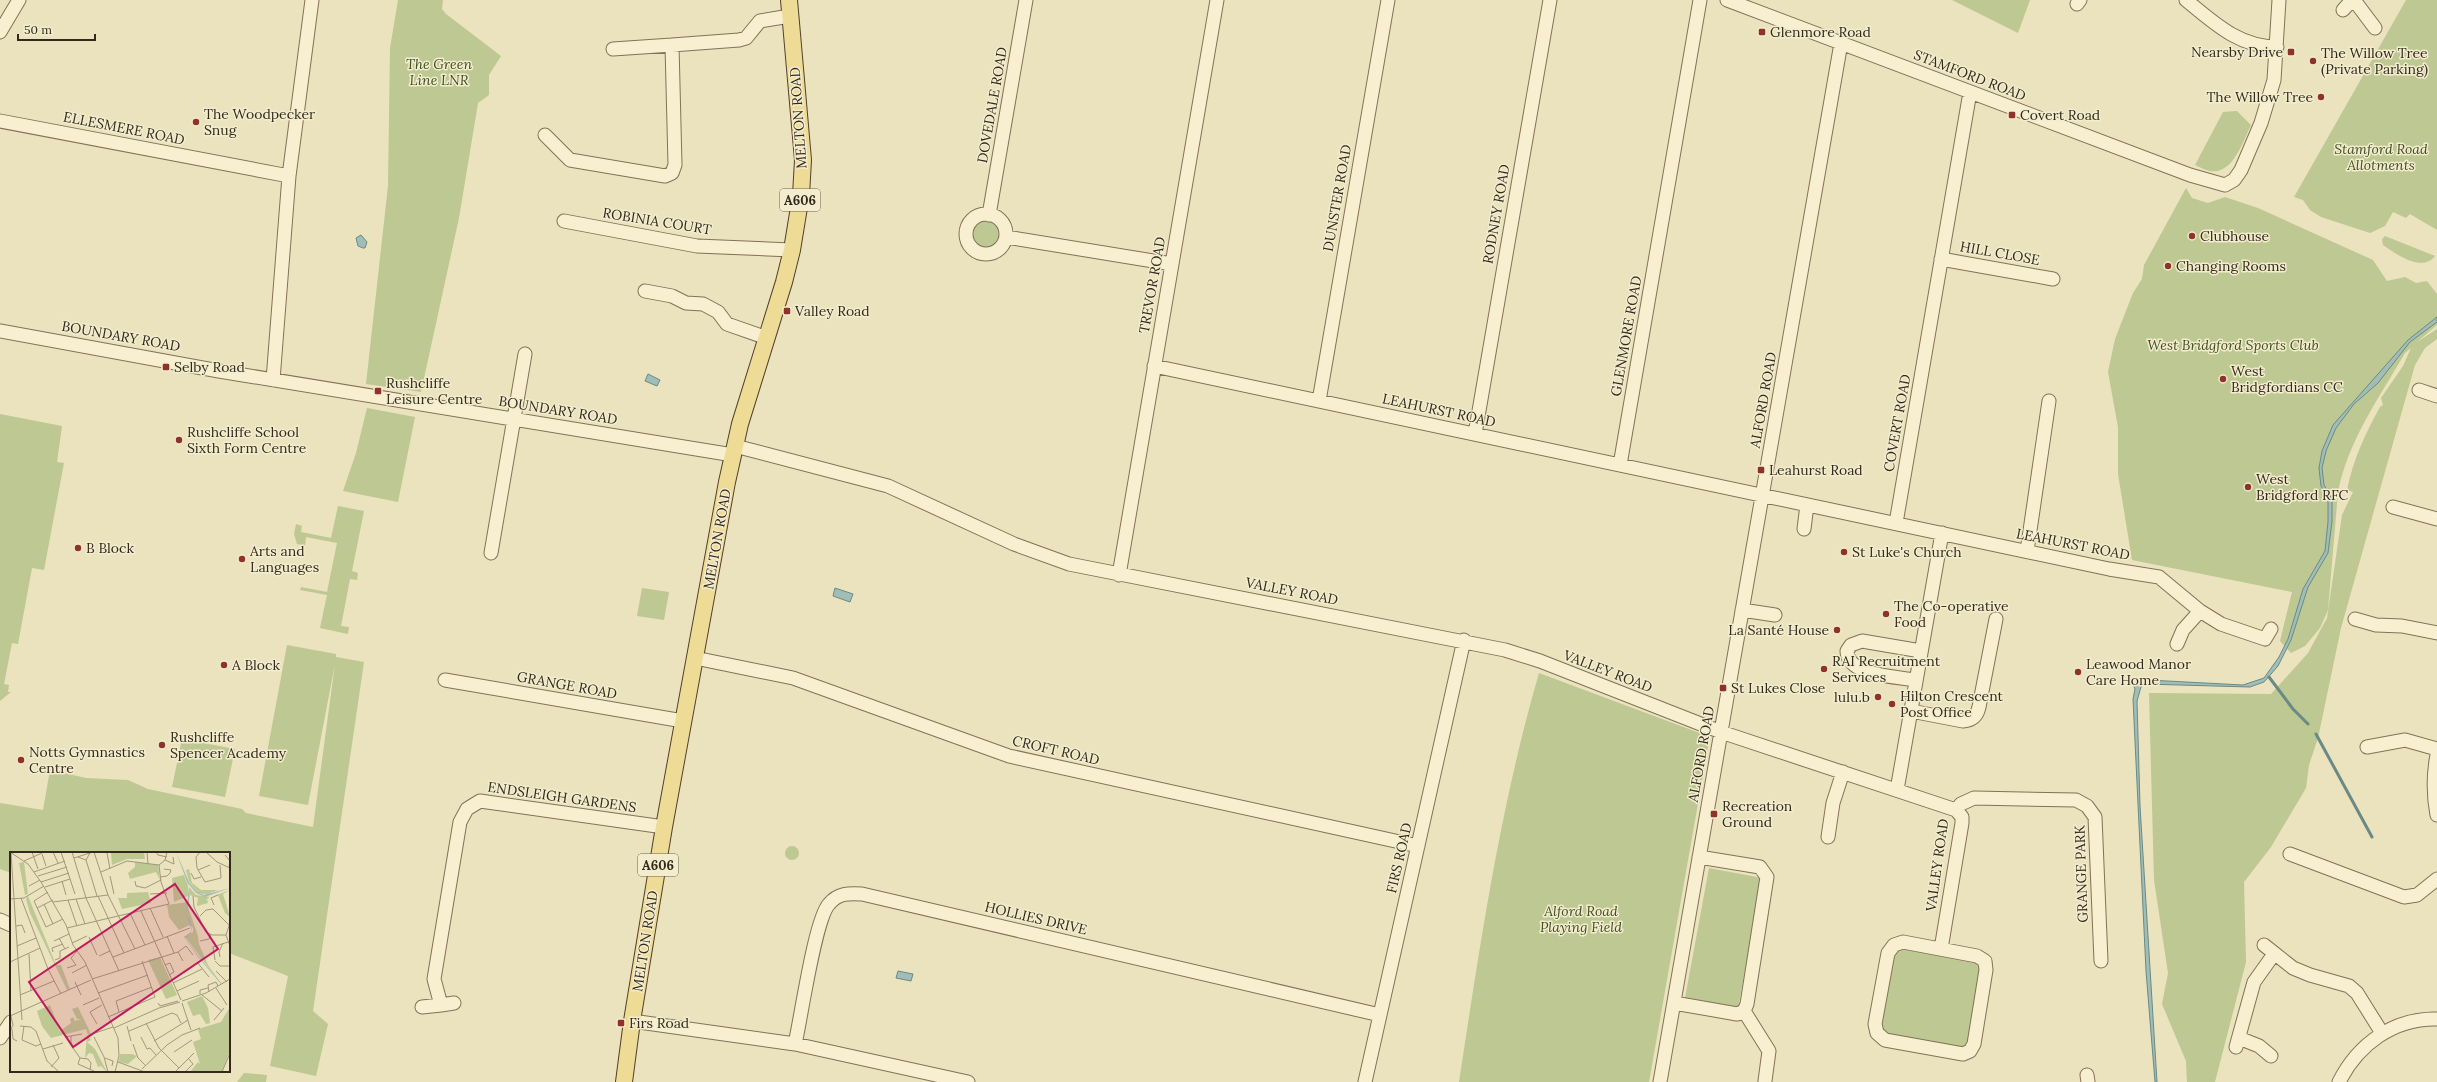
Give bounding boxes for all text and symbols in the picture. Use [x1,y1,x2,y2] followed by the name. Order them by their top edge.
[18,16,95,42] scale bar
[24,22,52,37] text: 50 m
[1770,23,1871,41] place label: Glenmore Road
[1757,27,1767,37] marker: Glenmore Road
[2191,43,2283,61] place label: Nearsby Drive
[2321,44,2428,78] place label: The Willow Tree (Private Parking)
[1911,45,2029,105] street label: STAMFORD ROAD
[973,46,1011,164] street label: DOVEDALE ROAD
[2286,47,2296,57] marker: Nearsby Drive
[406,55,472,89] park label: The Green Line LNR
[2308,56,2318,66] marker: The Willow Tree (Private Parking)
[785,66,811,170] street label: MELTON ROAD
[2206,88,2313,106] place label: The Willow Tree
[2316,92,2326,102] marker: The Willow Tree
[204,105,315,139] place label: The Woodpecker Snug
[2020,106,2100,124] place label: Covert Road
[62,107,186,149] street label: ELLESMERE ROAD
[2007,110,2017,120] marker: Covert Road
[191,117,201,127] marker: The Woodpecker Snug
[2334,140,2428,174] park label: Stamford Road Allotments
[1319,143,1355,253] street label: DUNSTER ROAD
[1478,163,1514,265] street label: RODNEY ROAD
[780,189,820,211] road number: A606
[601,204,713,238] street label: ROBINIA COURT
[2200,227,2270,245] place label: Clubhouse
[2187,231,2197,241] marker: Clubhouse
[1135,235,1169,335] street label: TREVOR ROAD
[1959,237,2042,269] street label: HILL CLOSE
[2176,257,2286,275] place label: Changing Rooms
[2163,261,2173,271] marker: Changing Rooms
[1607,274,1645,398] street label: GLENMORE ROAD
[794,302,870,320] place label: Valley Road
[782,306,792,316] marker: Valley Road
[60,317,182,355] street label: BOUNDARY ROAD
[2147,336,2319,354] park label: West Bridgford Sports Club
[1746,351,1780,450] street label: ALFORD ROAD
[174,358,245,376] place label: Selby Road
[161,362,171,372] marker: Selby Road
[2231,362,2343,396] place label: West Bridgfordians CC
[1880,373,1914,473] street label: COVERT ROAD
[386,374,483,408] place label: Rushcliffe Leisure Centre
[2218,374,2228,384] marker: West Bridgfordians CC
[373,386,383,396] marker: Rushcliffe Leisure Centre
[1381,389,1497,431] street label: LEAHURST ROAD
[497,392,619,428] street label: BOUNDARY ROAD
[187,423,307,457] place label: Rushcliffe School Sixth Form Centre
[174,435,184,445] marker: Rushcliffe School Sixth Form Centre
[1769,461,1863,479] place label: Leahurst Road
[1756,465,1766,475] marker: Leahurst Road
[2256,470,2348,504] place label: West Bridgford RFC
[2243,482,2253,492] marker: West Bridgford RFC
[699,487,735,591] street label: MELTON ROAD
[2015,524,2131,564] street label: LEAHURST ROAD
[86,539,134,557] place label: B Block
[249,542,319,576] place label: Arts and Languages
[73,543,83,553] marker: B Block
[1852,543,1962,561] place label: St Luke's Church
[1839,547,1849,557] marker: St Luke's Church
[237,554,247,564] marker: Arts and Languages
[1243,573,1340,609] street label: VALLEY ROAD
[1894,597,2009,631] place label: The Co-operative Food
[1881,609,1891,619] marker: The Co-operative Food
[1728,621,1829,639] place label: La Santé House
[1832,625,1842,635] marker: La Santé House
[1560,645,1655,696] street label: VALLEY ROAD
[1832,652,1941,686] place label: RAI Recruitment Services
[2086,655,2191,689] place label: Leawood Manor Care Home
[231,656,280,674] place label: A Block
[219,660,229,670] marker: A Block
[1819,664,1829,674] marker: RAI Recruitment Services
[515,667,619,703] street label: GRANGE ROAD
[2073,667,2083,677] marker: Leawood Manor Care Home
[1731,679,1826,697] place label: St Lukes Close
[1718,683,1728,693] marker: St Lukes Close
[1900,687,2004,721] place label: Hilton Crescent Post Office
[1834,688,1870,706] place label: lulu.b
[1873,692,1883,702] marker: lulu.b
[1887,699,1897,709] marker: Hilton Crescent Post Office
[1684,705,1718,804] street label: ALFORD ROAD
[170,728,287,762] place label: Rushcliffe Spencer Academy
[1011,731,1101,769] street label: CROFT ROAD
[157,740,167,750] marker: Rushcliffe Spencer Academy
[29,743,145,777] place label: Notts Gymnastics Centre
[16,755,26,765] marker: Notts Gymnastics Centre
[486,778,638,816] street label: ENDSLEIGH GARDENS
[1722,797,1793,831] place label: Recreation Ground
[1709,809,1719,819] marker: Recreation Ground
[1921,817,1952,914] street label: VALLEY ROAD
[1382,821,1416,895] street label: FIRS ROAD
[2070,824,2092,923] street label: GRANGE PARK
[10,852,230,1072] inset map
[638,854,678,876] road number: A606
[628,889,662,993] street label: MELTON ROAD
[983,897,1089,939] street label: HOLLIES DRIVE
[1540,902,1622,936] park label: Alford Road Playing Field
[629,1014,689,1032] place label: Firs Road
[616,1018,626,1028] marker: Firs Road

